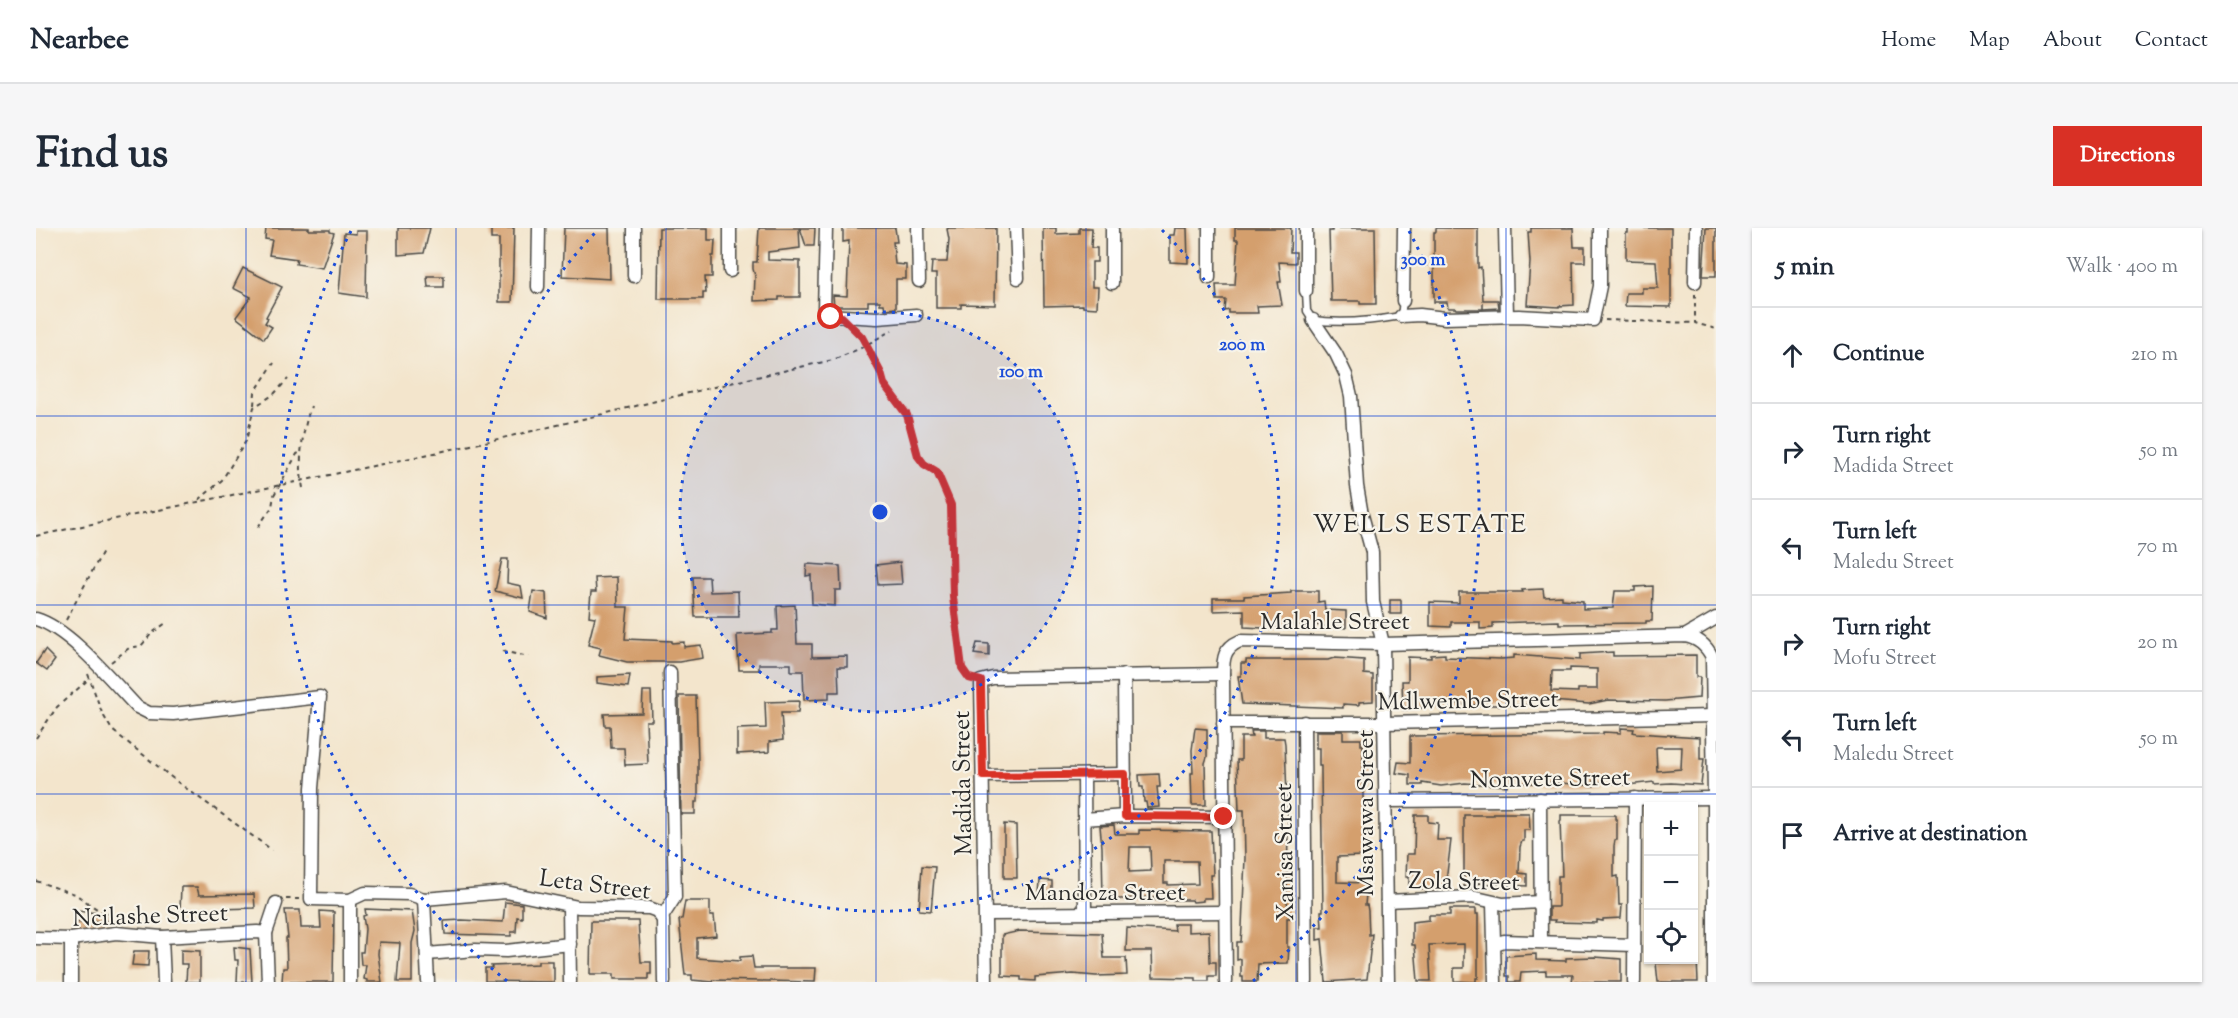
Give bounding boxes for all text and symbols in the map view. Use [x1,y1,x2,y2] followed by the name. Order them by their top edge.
[30,21,129,61] text: Nearbee
[1881,26,1936,56] text: Home
[1969,26,2010,56] text: Map
[2043,26,2102,56] text: About
[2135,26,2208,56] text: Contact
[36,126,168,186] text: Find us
[2053,126,2202,186] button: Directions
[1401,248,1446,274] text: 300 m
[1776,249,1835,286] text: 5 min
[2066,253,2178,282] text: Walk · 400 m
[817,303,843,329] route start
[1219,333,1265,359] text: 200 m
[1776,339,1809,372] icon: ahead
[1833,339,1924,371] text: Continue
[2131,341,2178,370] text: 210 m
[999,360,1043,386] text: 100 m
[1833,421,1930,453] text: Turn right
[1776,435,1809,468] icon: right
[2140,437,2178,466] text: 50 m
[1833,453,1954,482] text: Madida Street
[870,502,890,522] centre of rings
[1313,507,1527,544] district label: WELLS ESTATE
[1833,517,1916,549] text: Turn left
[1776,531,1809,564] icon: left
[2137,533,2178,562] text: 70 m
[1833,549,1954,578] text: Maledu Street
[1260,606,1410,640] street label: Malahle Street
[1833,613,1930,645] text: Turn right
[1776,627,1809,660] icon: right
[2137,629,2178,658] text: 20 m
[1833,645,1936,674] text: Mofu Street
[1377,683,1559,721] street label: Mdlwembe Street
[1833,709,1916,741] text: Turn left
[946,710,982,856] street label: Madida Street
[1776,723,1809,756] icon: left
[2140,725,2178,754] text: 50 m
[1350,730,1384,897] street label: Msawawa Street
[1833,741,1954,770] text: Maledu Street
[1470,762,1631,798] street label: Nomvete Street
[1268,783,1304,921] street label: Xanisa Street
[1644,802,1698,964] map controls
[1644,802,1698,856] button: +
[1210,803,1236,829] route end
[1776,819,1809,852] icon: arrive
[1833,819,2028,851] text: Arrive at destination
[1644,856,1698,910] button: −
[537,862,652,910] street label: Leta Street
[1408,865,1520,901] street label: Zola Street
[1025,877,1185,911] street label: Mandoza Street
[72,897,229,937] street label: Ncilashe Street
[1644,910,1698,964] button: locate

